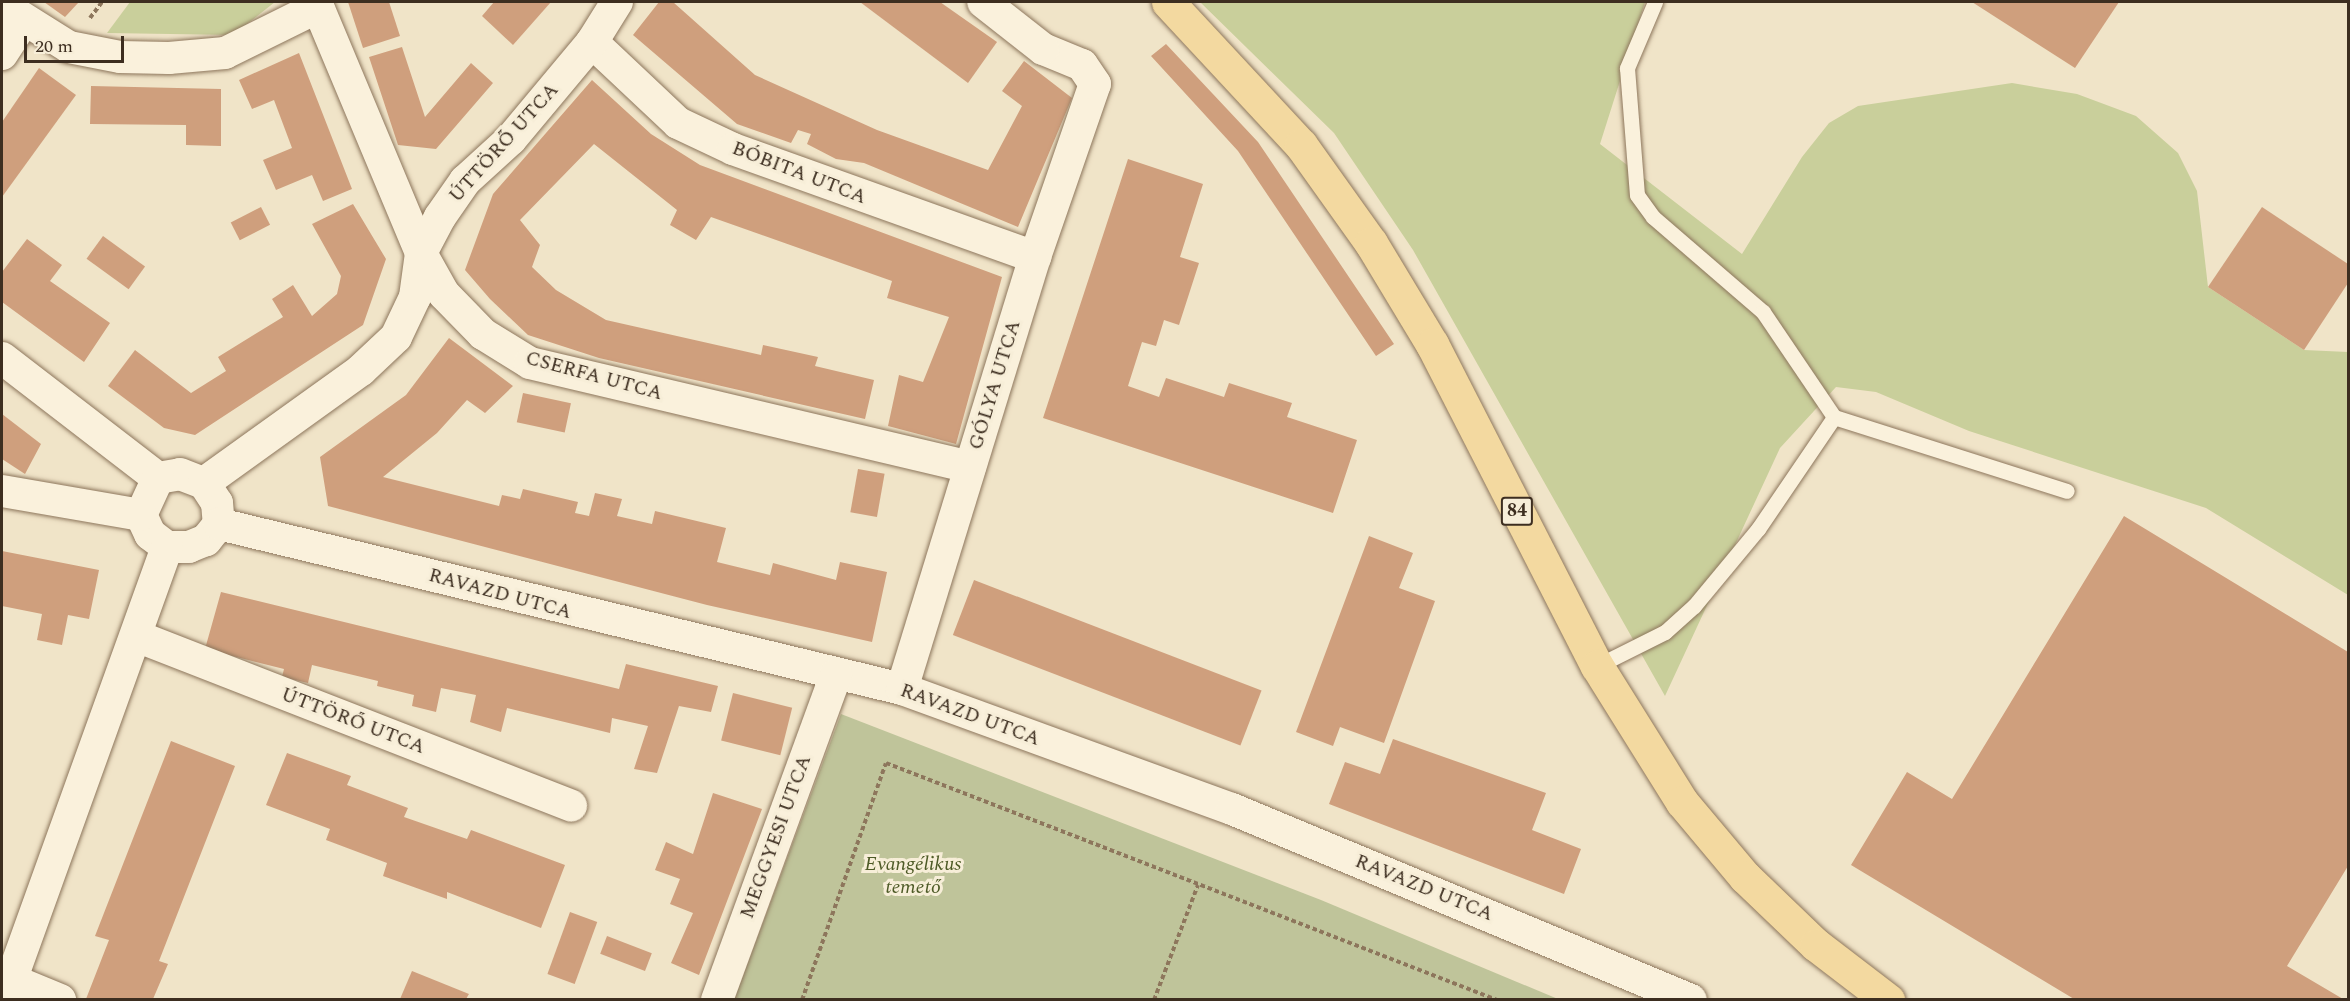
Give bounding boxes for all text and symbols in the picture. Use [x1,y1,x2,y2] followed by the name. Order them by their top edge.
[27,24,128,62] scale bar
[35,33,73,60] text: 20 m
[444,78,564,208] street label: ÚTTÖRŐ UTCA
[728,136,870,210] street label: BÓBITA UTCA
[964,317,1026,453] street label: GÓLYA UTCA
[523,346,665,406] street label: CSERFA UTCA
[1500,496,1534,526] road number: 84
[426,563,574,625] street label: RAVAZD UTCA
[897,679,1043,751] street label: RAVAZD UTCA
[277,682,429,760] street label: ÚTTÖRŐ UTCA
[735,752,817,922] street label: MEGGYESI UTCA
[1351,849,1497,927] street label: RAVAZD UTCA
[865,852,961,899] park label: Evangélikus temető

